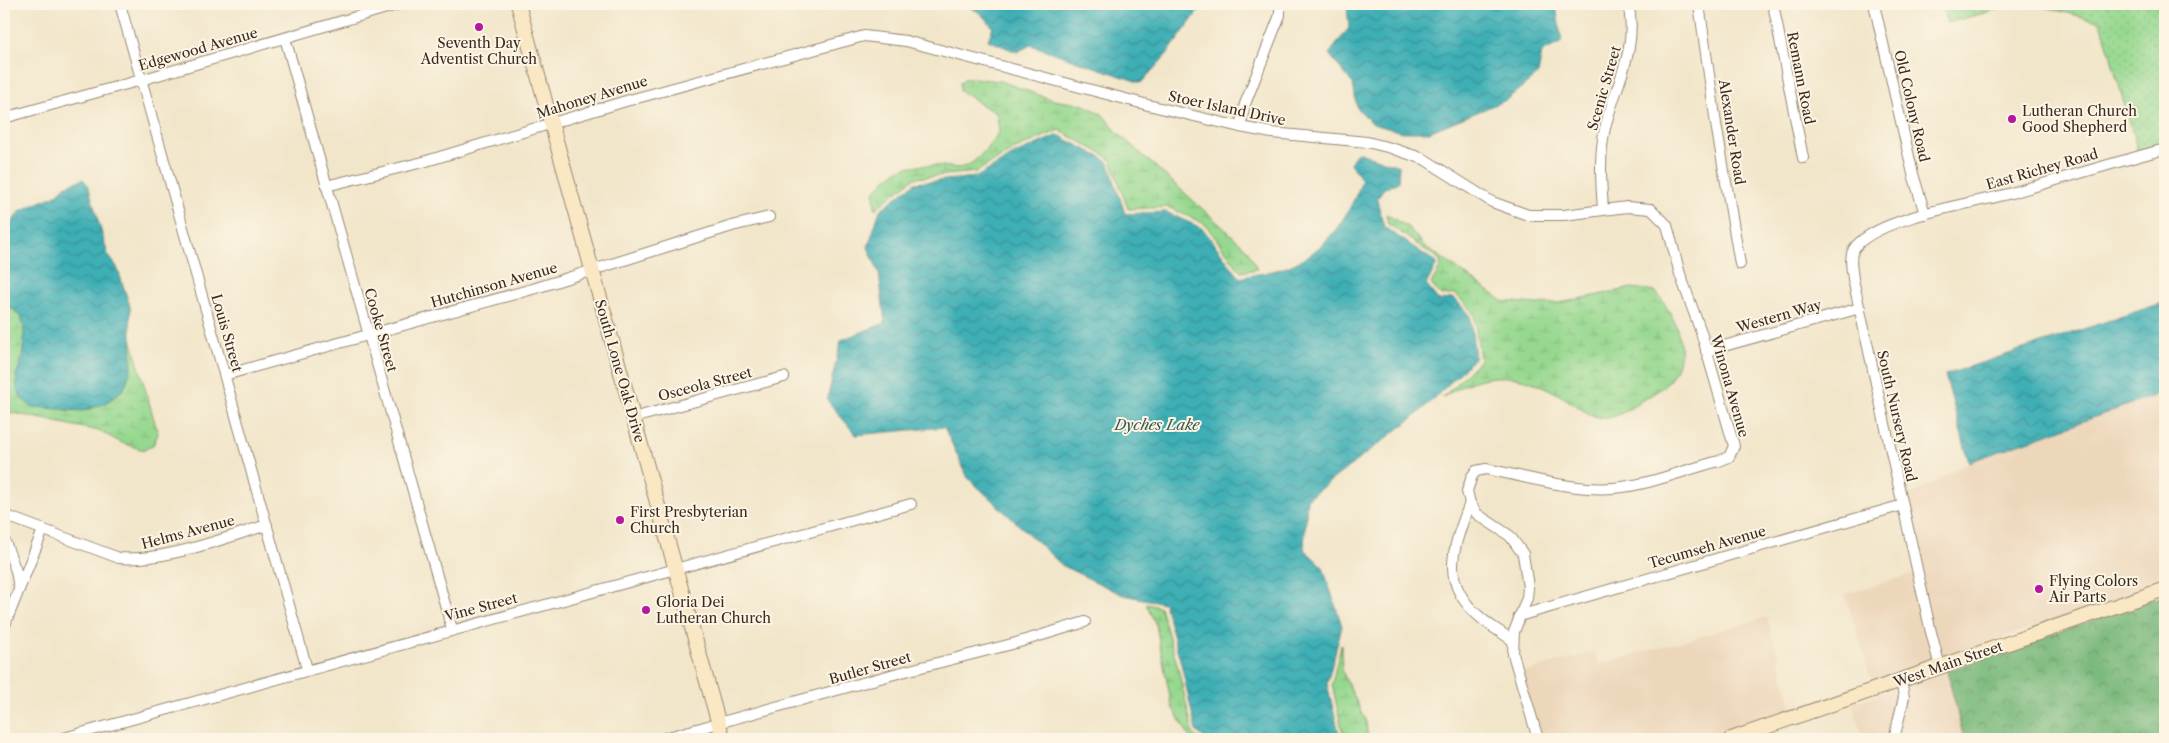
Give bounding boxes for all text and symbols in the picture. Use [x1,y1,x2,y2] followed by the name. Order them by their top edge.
[473,21,485,33] marker: Seventh Day Adventist Church
[136,23,260,75] street label: Edgewood Avenue
[1783,30,1819,126] street label: Remann Road
[420,34,537,68] place label: Seventh Day Adventist Church
[1583,43,1625,132] street label: Scenic Street
[1890,48,1934,164] street label: Old Colony Road
[534,71,650,122] street label: Mahoney Avenue
[1715,77,1749,186] street label: Alexander Road
[1167,87,1287,129] street label: Stoer Island Drive
[2022,102,2137,136] place label: Lutheran Church Good Shepherd
[2006,113,2018,125] marker: Lutheran Church Good Shepherd
[1984,144,2100,194] street label: East Richey Road
[429,258,560,312] street label: Hutchinson Avenue
[360,286,402,374] street label: Cooke Street
[207,292,247,374] street label: Louis Street
[1733,295,1824,337] street label: Western Way
[591,297,649,445] street label: South Lone Oak Drive
[1706,332,1753,439] street label: Winona Avenue
[1873,349,1921,484] street label: South Nursery Road
[656,363,754,405] street label: Osceola Street
[1113,415,1200,434] water label: Dyches Lake
[630,503,748,537] place label: First Presbyterian Church
[139,511,237,553] street label: Helms Avenue
[614,514,626,526] marker: First Presbyterian Church
[1646,522,1768,572] street label: Tecumseh Avenue
[2048,572,2138,606] place label: Flying Colors Air Parts
[2033,583,2045,595] marker: Flying Colors Air Parts
[442,589,519,626] street label: Vine Street
[656,593,771,627] place label: Gloria Dei Lutheran Church
[640,604,652,616] marker: Gloria Dei Lutheran Church
[1890,637,2005,691] street label: West Main Street
[827,648,913,688] street label: Butler Street

